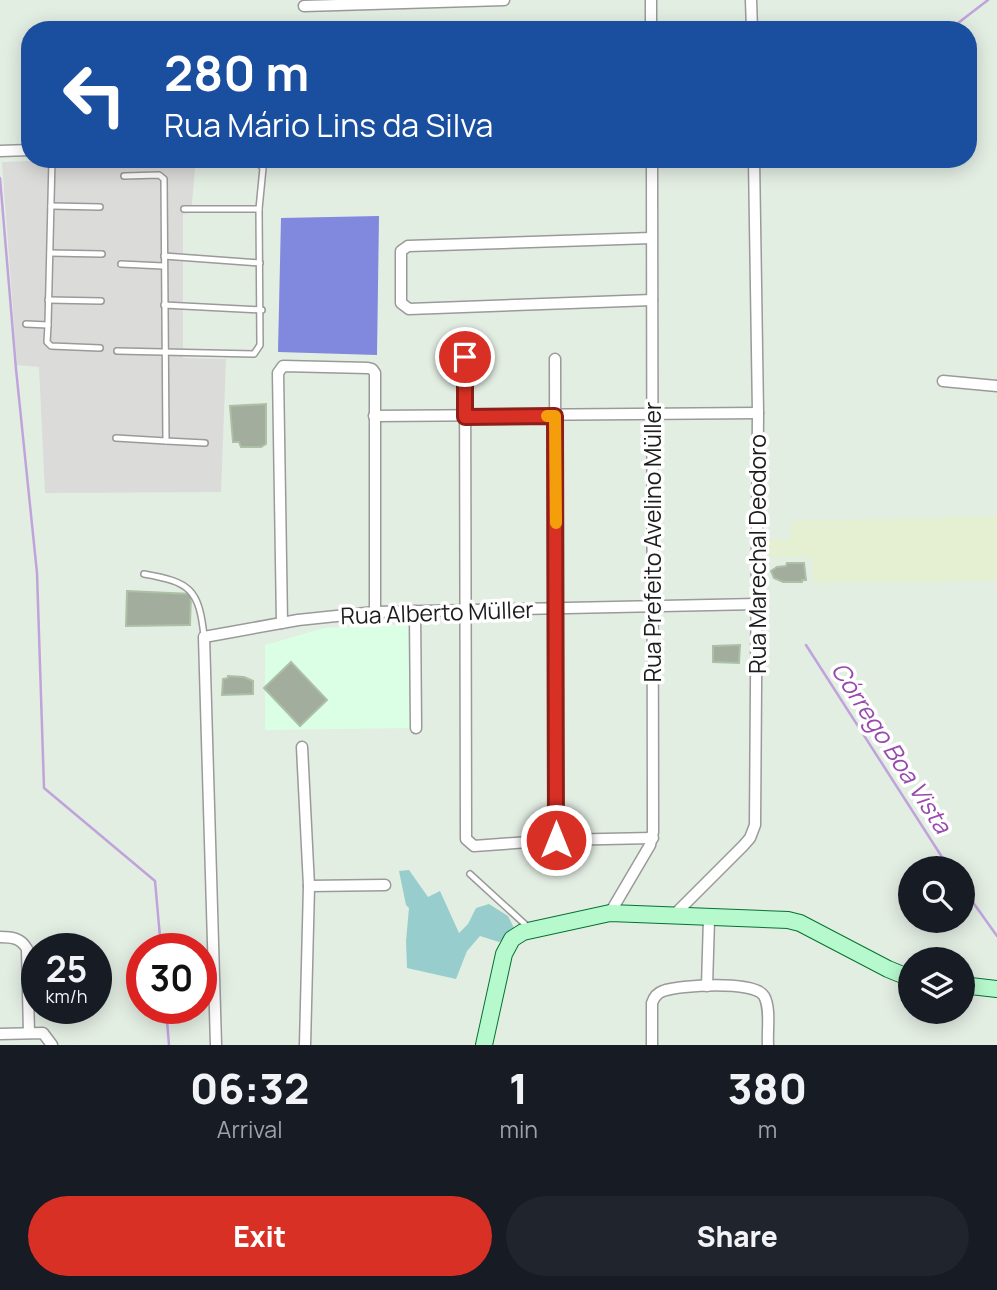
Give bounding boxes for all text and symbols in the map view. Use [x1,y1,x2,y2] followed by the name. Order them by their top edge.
[164,39,309,106] text: 280 m
[49,49,140,140] icon: left
[164,103,493,147] text: Rua Mário Lins da Silva
[435,327,495,387] pin
[446,338,484,376] icon: arrive
[636,402,668,682] street label: Rua Prefeito Avelino Müller
[741,434,773,674] street label: Rua Marechal Deodoro
[340,593,534,631] street label: Rua Alberto Müller
[824,655,961,840] water label: Córrego Boa Vista
[519,803,593,877] position arrow
[898,856,975,1024] map controls
[898,856,975,933] button: search
[126,933,217,1024] speed limit sign: 30
[46,945,87,993] text: 25
[898,947,975,1024] button: layers
[46,984,87,1008] text: km/h
[190,1059,310,1117] text: 06:32
[509,1059,528,1117] text: 1
[728,1059,807,1117] text: 380
[217,1113,283,1145] text: Arrival
[499,1113,538,1145] text: min
[758,1113,777,1145] text: m
[28,1196,492,1276] button: Exit
[506,1196,969,1276] button: Share

